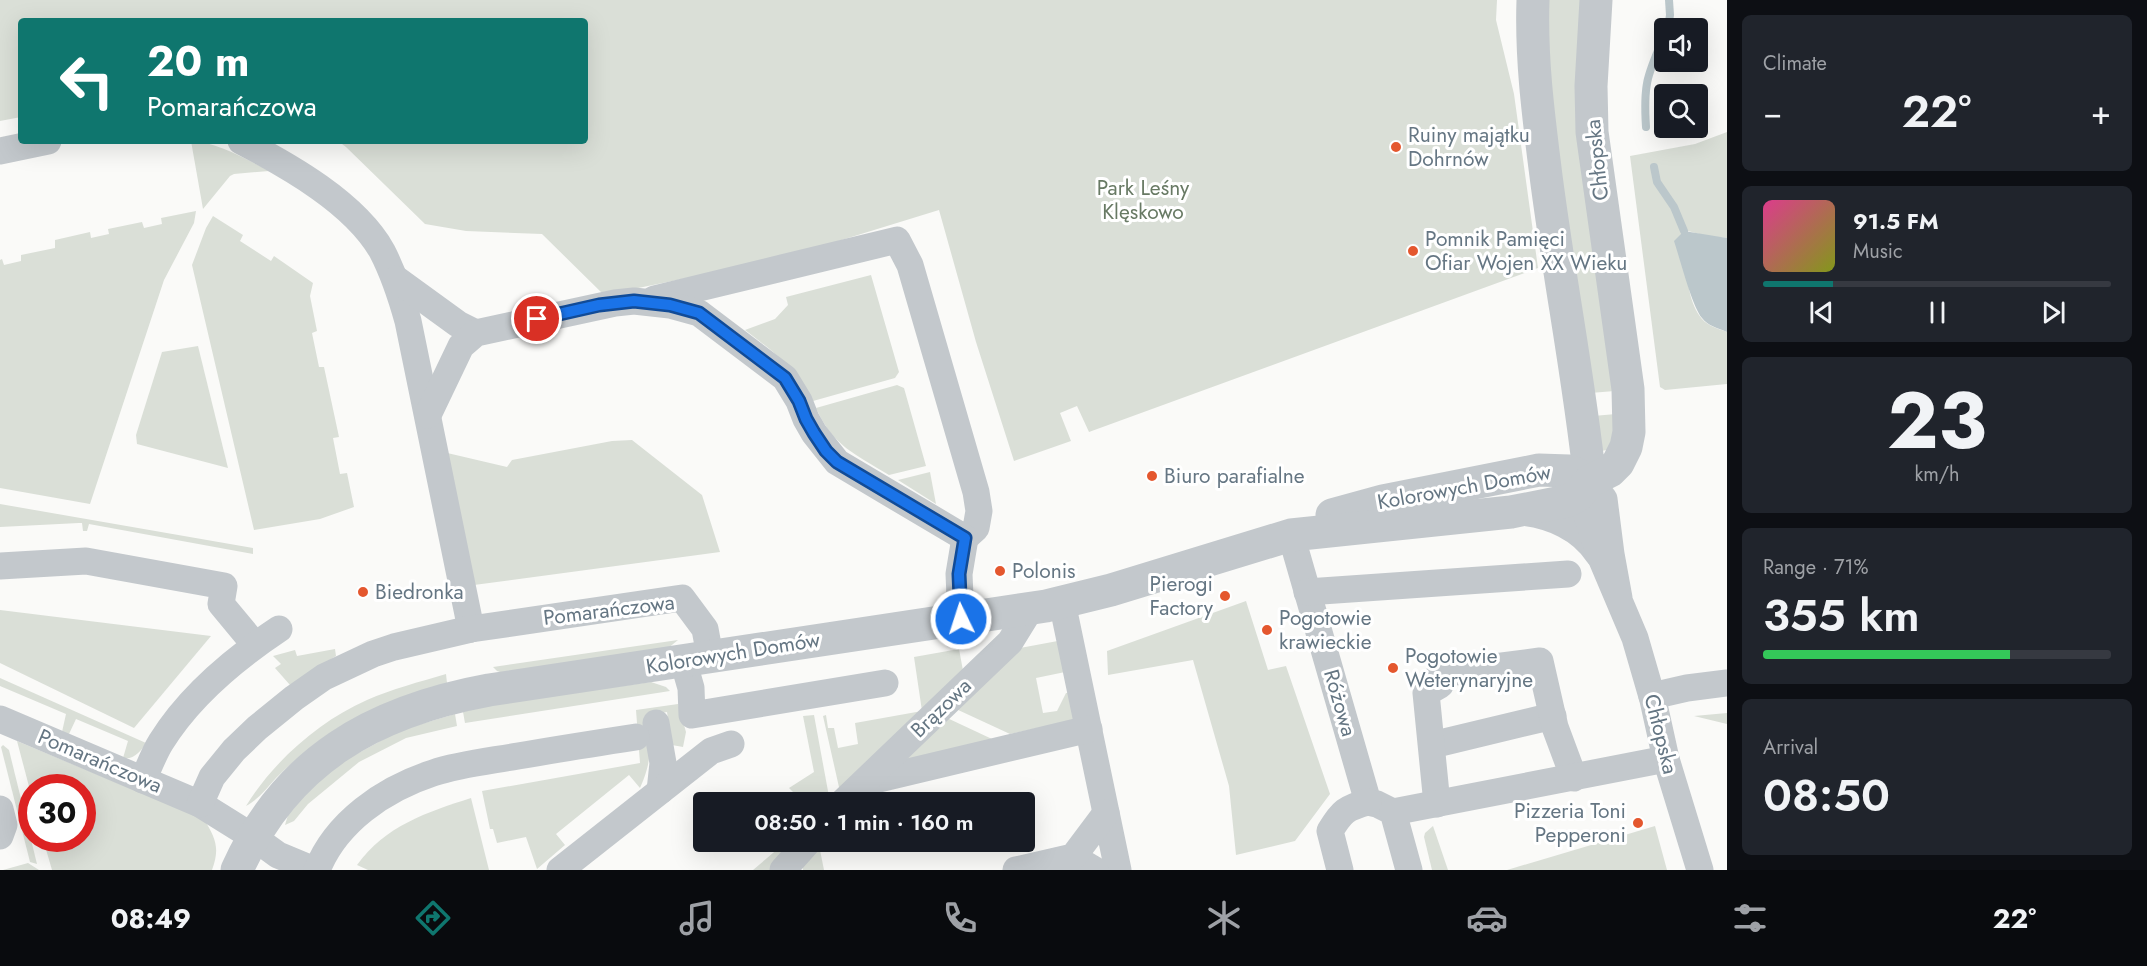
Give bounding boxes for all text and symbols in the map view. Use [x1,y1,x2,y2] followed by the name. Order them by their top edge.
[1654,18,1708,138] map controls
[1654,18,1708,72] button: sound
[147,31,249,92] text: 20 m
[48,42,126,120] icon: left
[1763,49,1827,78] text: Climate
[1902,79,1971,144] text: 22°
[1654,84,1708,138] button: search
[147,87,317,126] text: Pomarańczowa
[1763,89,1782,136] text: −
[2091,89,2111,136] text: +
[1578,118,1616,202] street label: Chłopska
[1408,120,1530,174] place label: Ruiny majątku Dohrnów
[1389,140,1403,154] marker: Ruiny majątku Dohrnów
[1097,173,1190,227] park label: Park Leśny Klęskowo
[1853,205,1939,237] text: 91.5 FM
[1425,224,1627,278] place label: Pomnik Pamięci Ofiar Wojen XX Wieku
[1853,237,1903,266] text: Music
[1406,244,1420,258] marker: Pomnik Pamięci Ofiar Wojen XX Wieku
[511,293,562,344] pin
[1805,296,1838,329] icon: previous
[1921,296,1954,329] icon: pause
[2037,296,2070,329] icon: next
[520,302,553,335] icon: arrive
[1887,365,1987,477] text: 23
[1375,457,1554,517] street label: Kolorowych Domów
[1914,460,1960,489] text: km/h
[1164,461,1305,491] place label: Biuro parafialne
[1145,469,1159,483] marker: Biuro parafialne
[1763,553,1869,582] text: Range · 71%
[1012,556,1076,586] place label: Polonis
[993,564,1007,578] marker: Polonis
[1149,569,1214,623] place label: Pierogi Factory
[375,577,464,607] place label: Biedronka
[1763,583,1920,648] text: 355 km
[356,585,370,599] marker: Biedronka
[542,587,676,633] street label: Pomarańczowa
[929,587,993,651] position arrow
[1218,589,1232,603] marker: Pierogi Factory
[1279,603,1372,657] place label: Pogotowie krawieckie
[1260,623,1274,637] marker: Pogotowie krawieckie
[644,624,823,682] street label: Kolorowych Domów
[1405,641,1533,695] place label: Pogotowie Weterynaryjne
[1386,661,1400,675] marker: Pogotowie Weterynaryjne
[1316,666,1364,740] street label: Różowa
[904,672,978,744] street label: Brązowa
[1637,691,1685,777] street label: Chłopska
[33,721,167,801] street label: Pomarańczowa
[1763,733,1818,762] text: Arrival
[1763,763,1890,828] text: 08:50
[18,774,96,852] speed limit sign: 30
[1514,796,1626,850] place label: Pizzeria Toni Pepperoni
[754,806,974,838] text: 08:50 · 1 min · 160 m
[1631,816,1645,830] marker: Pizzeria Toni Pepperoni
[412,897,454,939] icon: directions
[676,897,718,939] icon: music
[939,897,981,939] icon: phone
[1203,897,1245,939] icon: climate
[1466,897,1508,939] icon: car
[1729,897,1771,939] icon: filters
[111,899,191,938] text: 08:49
[1993,899,2036,938] text: 22°

